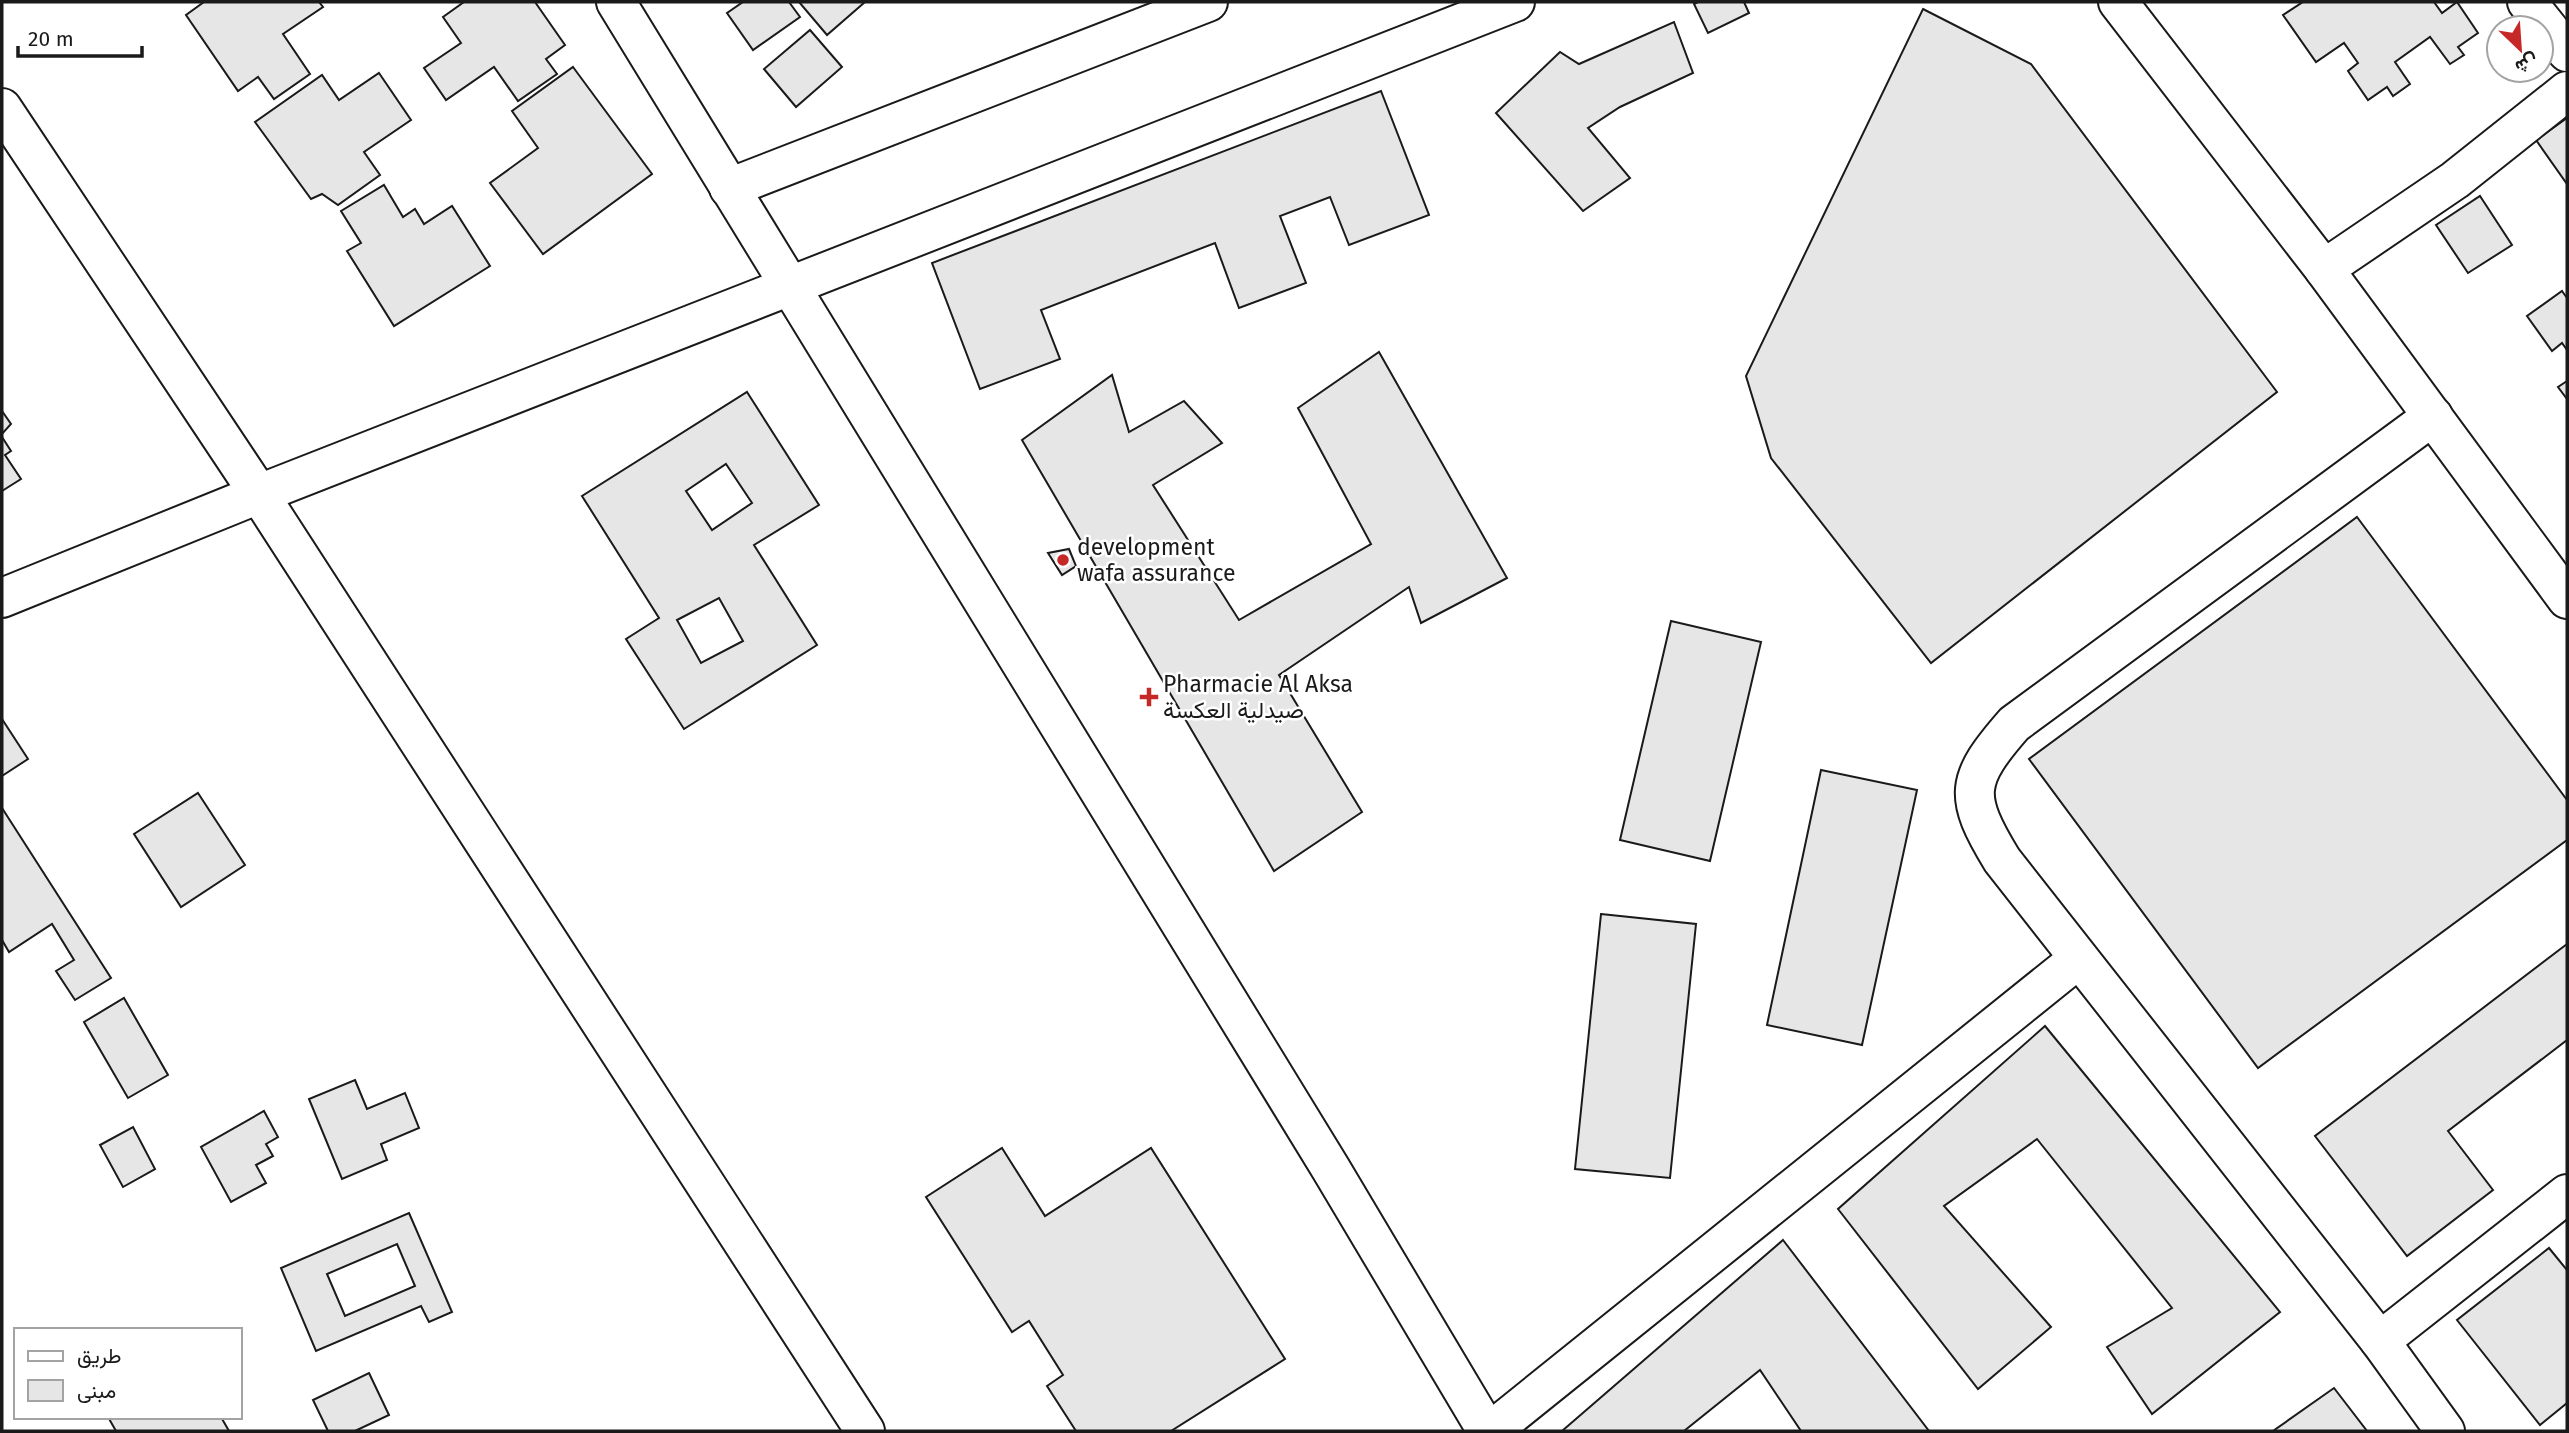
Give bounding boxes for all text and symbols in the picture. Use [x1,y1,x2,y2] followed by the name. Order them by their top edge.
[18,14,142,58] scale bar
[2485,14,2555,84] north arrow
[28,26,74,52] text: 20 m
[2512,49,2542,79] text: ش
[1077,533,1236,587] place label: development wafa assurance
[1055,552,1071,568] marker: development wafa assurance
[1163,670,1353,724] place label: Pharmacie Al Aksa صيدلية العكسة
[1141,689,1157,705] marker: Pharmacie Al Aksa صيدلية العكسة
[14,1328,242,1419] legend
[77,1343,122,1369] text: طريق
[77,1378,116,1404] text: مبنى

